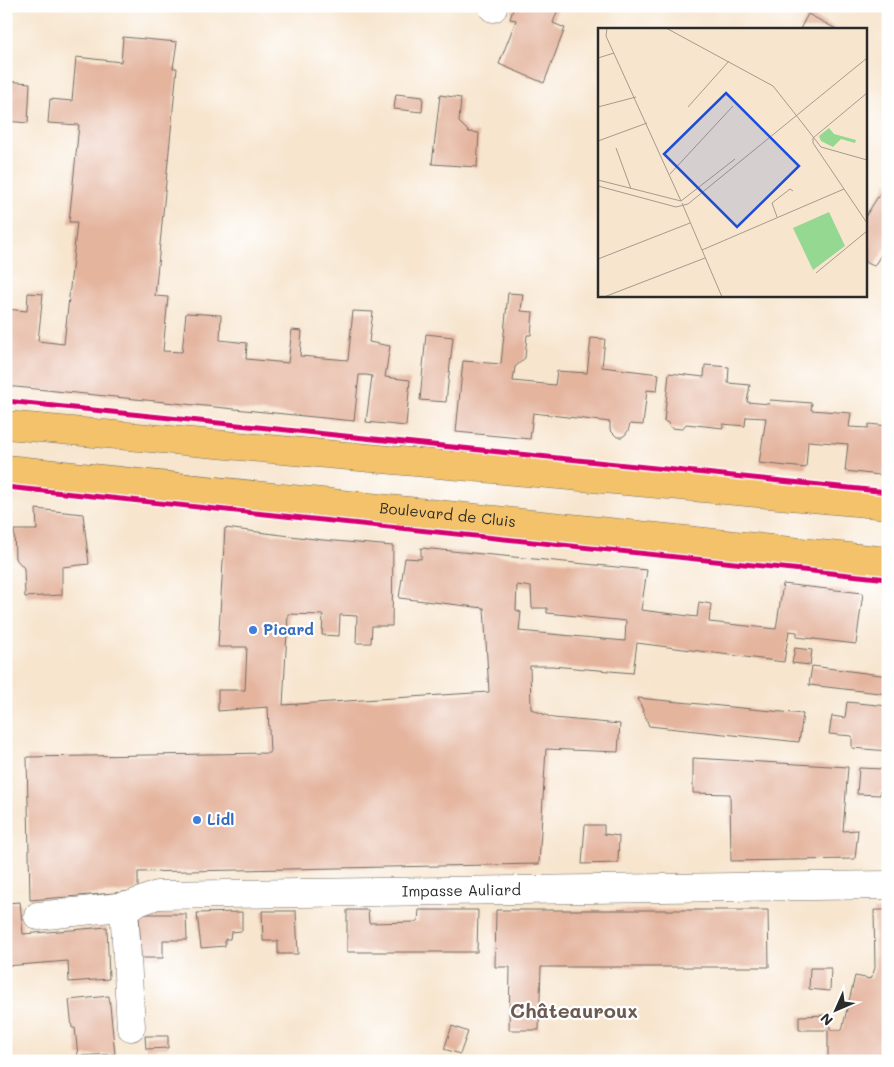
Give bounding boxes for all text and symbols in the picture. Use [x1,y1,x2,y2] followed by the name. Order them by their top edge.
[598,28,866,296] inset map
[379,497,517,531] street label: Boulevard de Cluis
[263,619,314,639] place label: Picard
[247,624,259,636] marker: Picard
[207,809,234,829] place label: Lidl
[191,814,203,826] marker: Lidl
[402,879,521,901] street label: Impasse Auliard
[812,984,862,1034] north arrow
[510,997,638,1023] district label: Châteauroux
[816,1009,837,1030] text: N

